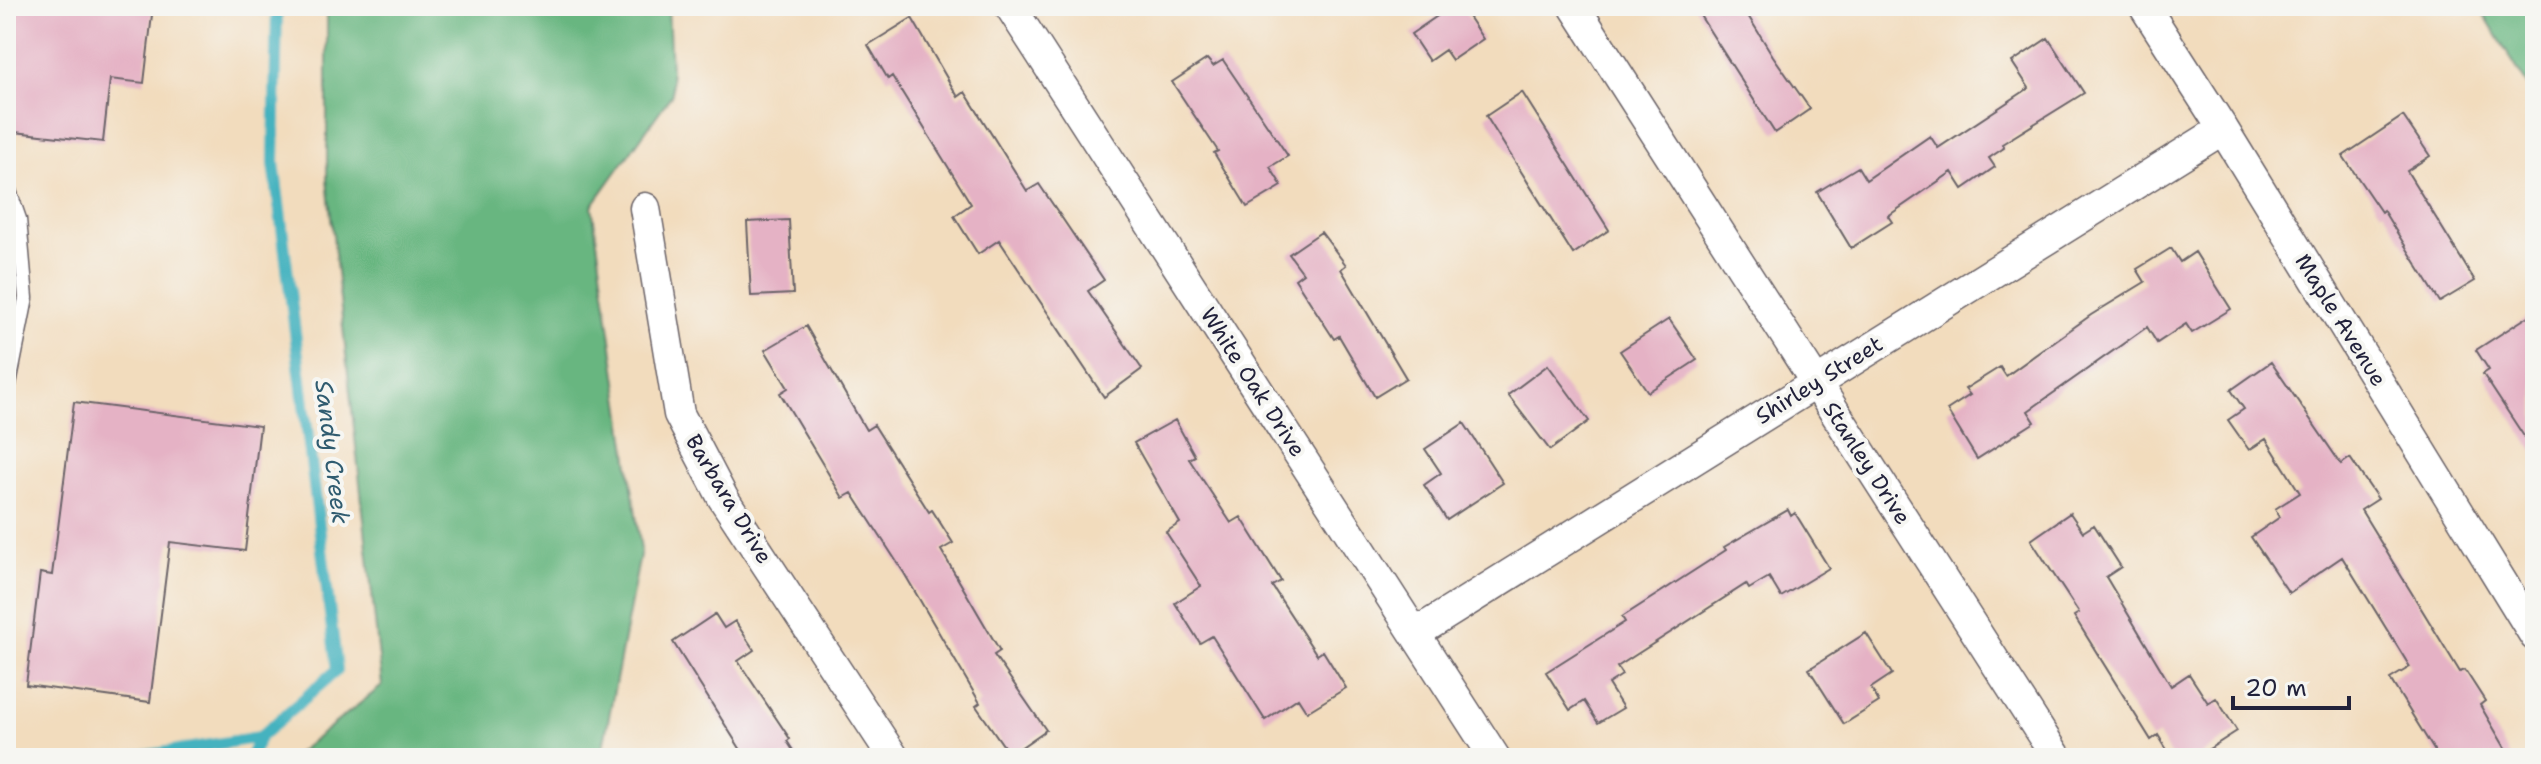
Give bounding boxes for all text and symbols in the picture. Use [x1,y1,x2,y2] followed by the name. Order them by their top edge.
[2289,248,2393,392] street label: Maple Avenue
[1194,302,1312,462] street label: White Oak Drive
[1750,329,1888,431] street label: Shirley Street
[307,378,357,526] water label: Sandy Creek
[1816,396,1918,530] street label: Stanley Drive
[679,429,779,569] street label: Barbara Drive
[2233,660,2349,710] scale bar
[2245,672,2307,704] text: 20 m

